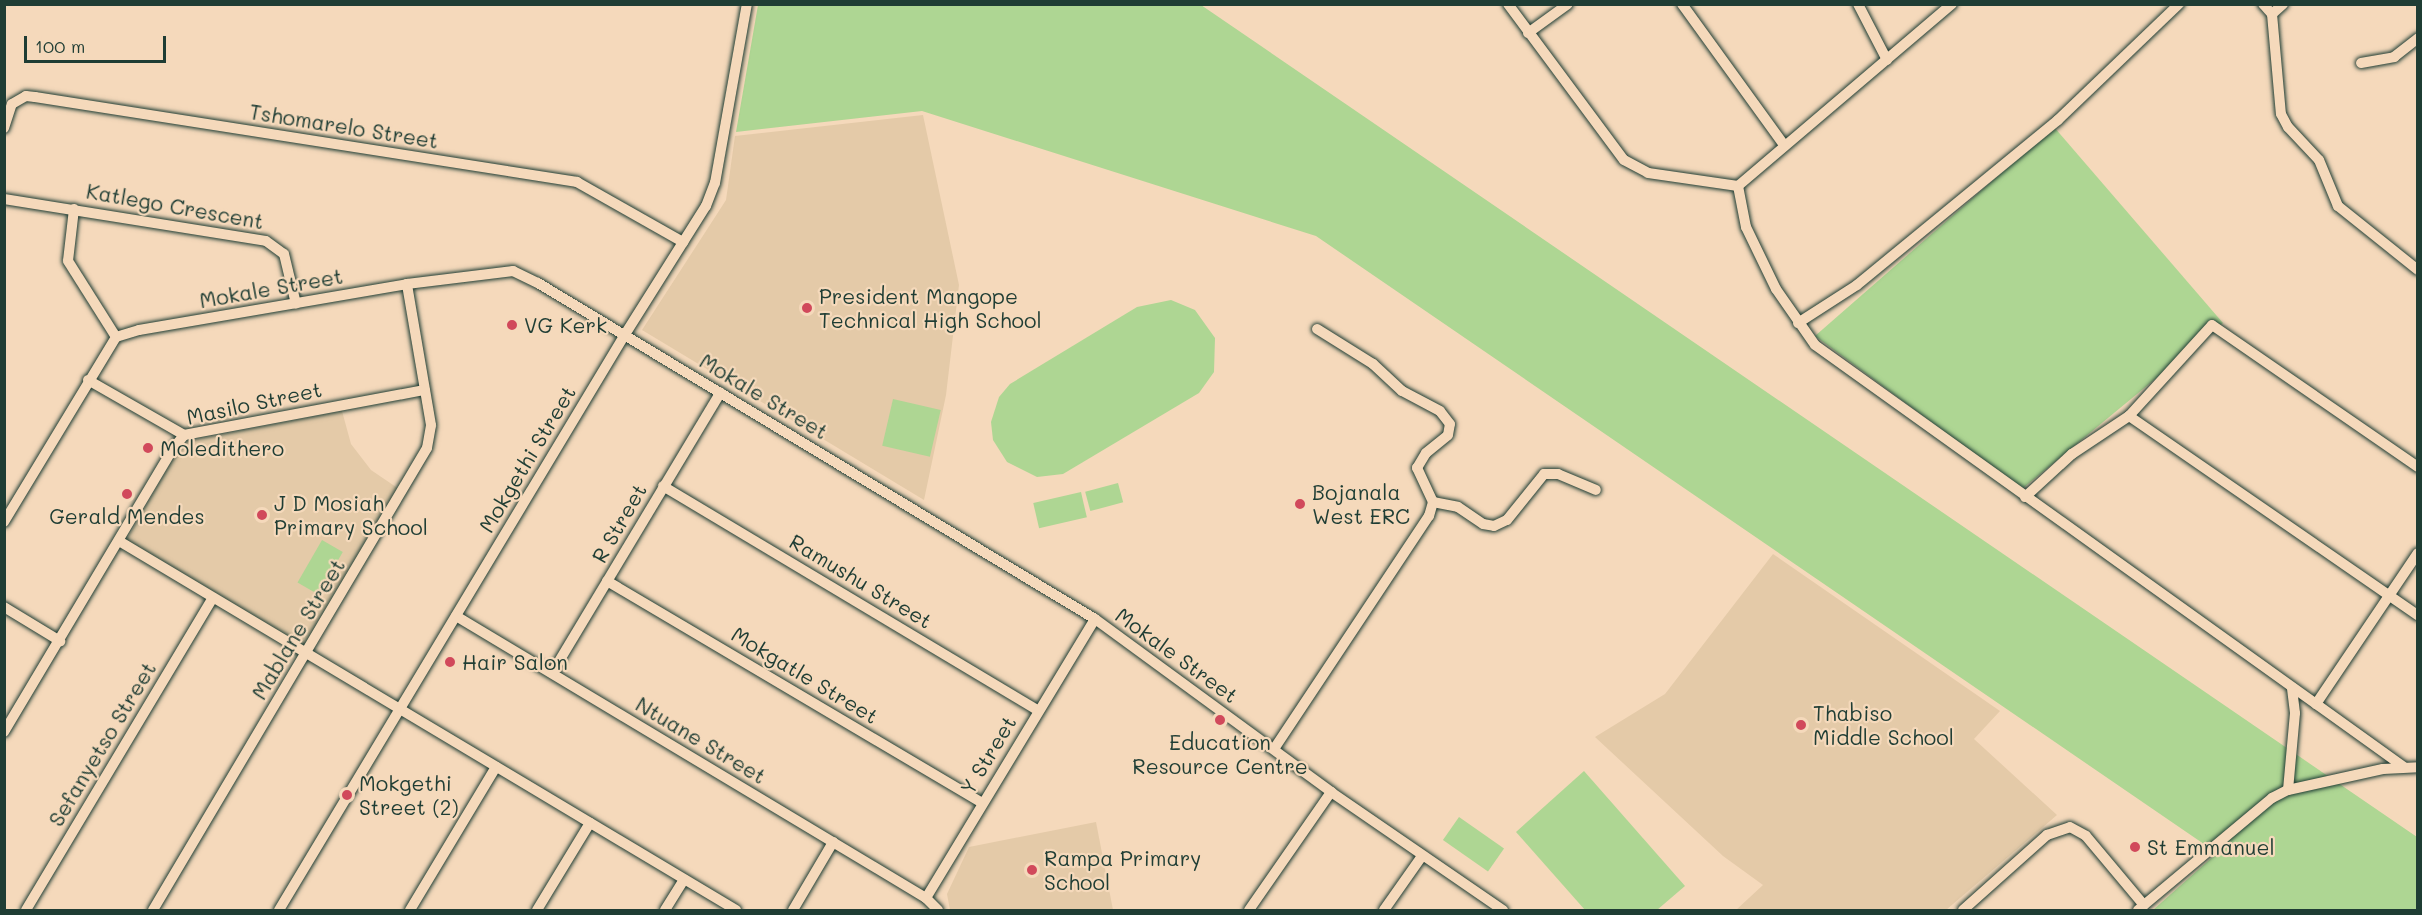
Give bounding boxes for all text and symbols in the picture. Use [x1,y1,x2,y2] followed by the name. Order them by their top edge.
[27,24,170,62] scale bar
[35,34,85,58] text: 100 m
[248,99,440,153] street label: Tshomarelo Street
[84,178,266,234] street label: Katlego Crescent
[197,263,345,313] street label: Mokale Street
[819,283,1042,333] place label: President Mangope Technical High School
[800,301,814,315] marker: President Mangope Technical High School
[524,312,607,338] place label: VG Kerk
[505,318,519,332] marker: VG Kerk
[695,348,833,444] street label: Mokale Street
[184,376,324,430] street label: Masilo Street
[473,381,581,537] street label: Mokgethi Street
[160,435,284,461] place label: Moledithero
[141,441,155,455] marker: Moledithero
[586,479,652,567] street label: R Street
[1312,479,1410,529] place label: Bojanala West ERC
[120,487,134,501] marker: Gerald Mendes
[274,490,428,540] place label: J D Mosiah Primary School
[1293,497,1307,511] marker: Bojanala West ERC
[49,503,205,529] place label: Gerald Mendes
[255,508,269,522] marker: J D Mosiah Primary School
[785,529,937,633] street label: Ramushu Street
[246,554,350,704] street label: Mablane Street
[1111,602,1243,708] street label: Mokale Street
[727,621,883,729] street label: Mokgatle Street
[462,649,568,675] place label: Hair Salon
[443,655,457,669] marker: Hair Salon
[43,657,161,831] street label: Sefanyetso Street
[631,691,771,789] street label: Ntuane Street
[1813,700,1954,750] place label: Thabiso Middle School
[955,711,1021,799] street label: Y Street
[1213,713,1227,727] marker: Education Resource Centre
[1794,718,1808,732] marker: Thabiso Middle School
[1132,729,1308,779] place label: Education Resource Centre
[359,770,459,820] place label: Mokgethi Street (2)
[340,788,354,802] marker: Mokgethi Street (2)
[2147,834,2275,860] place label: St Emmanuel
[2128,840,2142,854] marker: St Emmanuel
[1044,845,1201,895] place label: Rampa Primary School
[1025,863,1039,877] marker: Rampa Primary School

